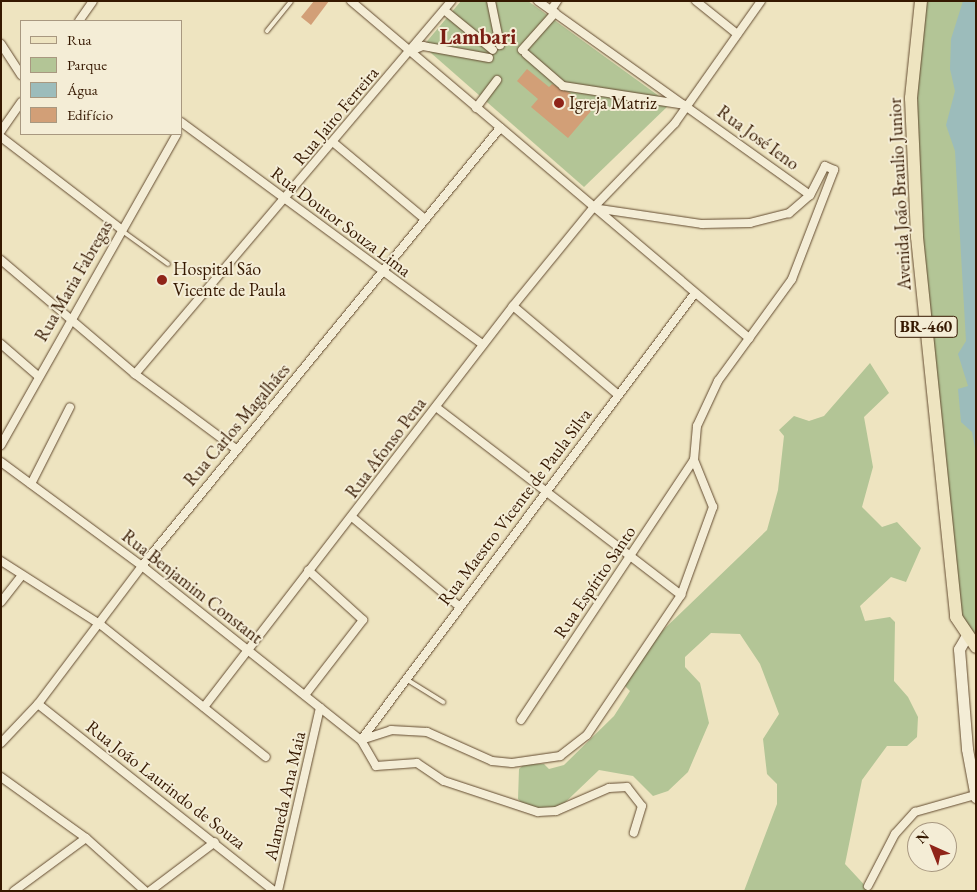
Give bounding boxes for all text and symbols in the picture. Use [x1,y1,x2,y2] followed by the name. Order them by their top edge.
[20,20,182,135] legend
[439,24,517,50] district label: Lambari
[67,30,92,49] text: Rua
[67,55,107,74] text: Parque
[289,62,383,170] street label: Rua Jairo Ferreira
[67,80,98,99] text: Água
[569,92,657,114] place label: Igreja Matriz
[553,97,565,109] marker: Igreja Matriz
[884,97,916,291] street label: Avenida João Braulio Junior
[713,101,803,175] street label: Rua José Ieno
[67,105,113,124] text: Edifício
[267,162,415,282] street label: Rua Doutor Souza Lima
[31,217,117,345] street label: Rua Maria Fabregas
[173,259,286,302] place label: Hospital São Vicente de Paula
[155,273,169,287] marker: Hospital São Vicente de Paula
[894,314,958,341] road number: BR-460
[179,359,295,491] street label: Rua Carlos Magalhães
[341,393,431,503] street label: Rua Afonso Pena
[434,404,596,610] street label: Rua Maestro Vicente de Paula Silva
[549,522,641,642] street label: Rua Espírito Santo
[117,525,267,649] street label: Rua Benjamim Constant
[82,716,250,854] street label: Rua João Laurindo de Souza
[260,729,310,863] street label: Alameda Ana Maia
[907,822,957,872] north arrow
[912,827,933,847] text: N

